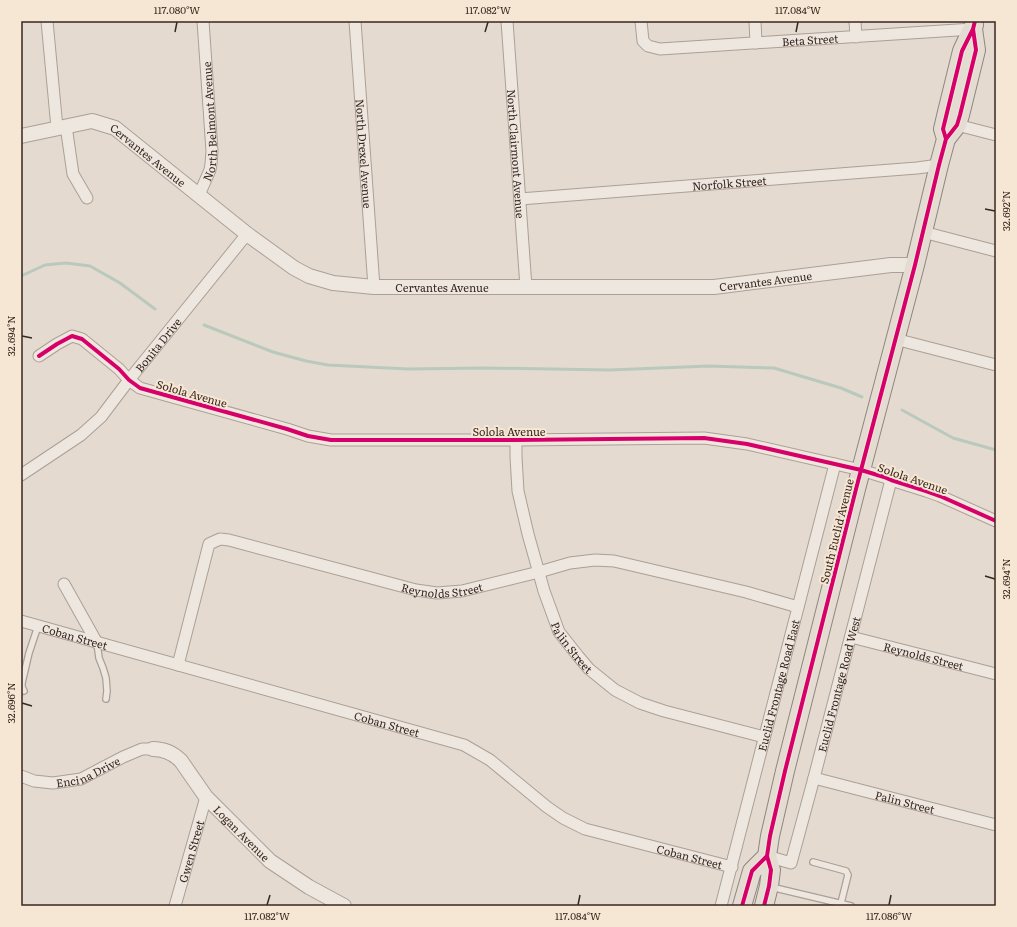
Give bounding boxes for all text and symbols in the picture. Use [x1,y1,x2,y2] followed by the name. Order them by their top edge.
[154,2,200,17] text: 117.080°W
[465,2,511,17] text: 117.082°W
[775,2,821,17] text: 117.084°W
[781,30,840,49] street label: Beta Street
[198,61,220,184] street label: North Belmont Avenue
[504,89,529,219] street label: North Clairmont Avenue
[353,98,376,209] street label: North Drexel Avenue
[109,119,190,190] street label: Cervantes Avenue
[691,172,768,194] street label: Norfolk Street
[998,191,1013,231] text: 32.692°N
[718,267,813,294] street label: Cervantes Avenue
[395,279,489,295] street label: Cervantes Avenue
[131,314,185,375] street label: Bonita Drive
[3,315,18,357] text: 32.694°N
[155,375,230,411] street label: Solola Avenue
[472,423,546,439] street label: Solola Avenue
[876,459,950,498] street label: Solola Avenue
[815,477,857,585] street label: South Euclid Avenue
[998,558,1013,600] text: 32.694°N
[400,578,485,601] street label: Reynolds Street
[813,614,864,754] street label: Euclid Frontage Road West
[753,617,803,753] street label: Euclid Frontage Road East
[40,619,110,653] street label: Coban Street
[548,619,597,677] street label: Palin Street
[882,638,966,674] street label: Reynolds Street
[3,682,18,724] text: 32.696°N
[352,707,422,740] street label: Coban Street
[55,752,123,790] street label: Encina Drive
[874,786,937,817] street label: Palin Street
[210,801,274,865] street label: Logan Avenue
[174,818,207,884] street label: Gwen Street
[655,840,725,872] street label: Coban Street
[244,908,290,923] text: 117.082°W
[555,908,601,923] text: 117.084°W
[866,908,912,923] text: 117.086°W

